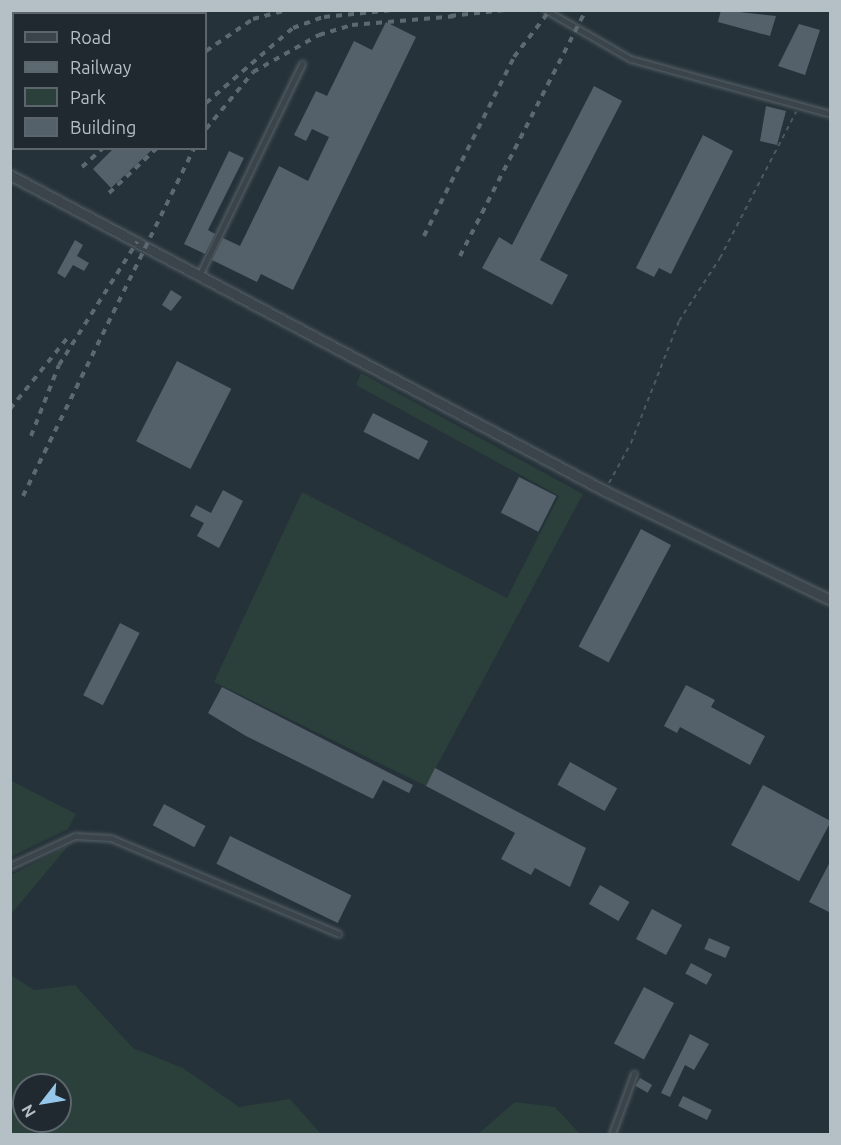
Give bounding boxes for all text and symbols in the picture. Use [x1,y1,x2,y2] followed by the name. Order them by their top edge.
[12,12,207,150] legend
[70,27,112,47] text: Road
[70,57,131,77] text: Railway
[70,87,106,107] text: Park
[70,117,136,137] text: Building
[12,1073,72,1133] north arrow
[17,1101,39,1121] text: N

